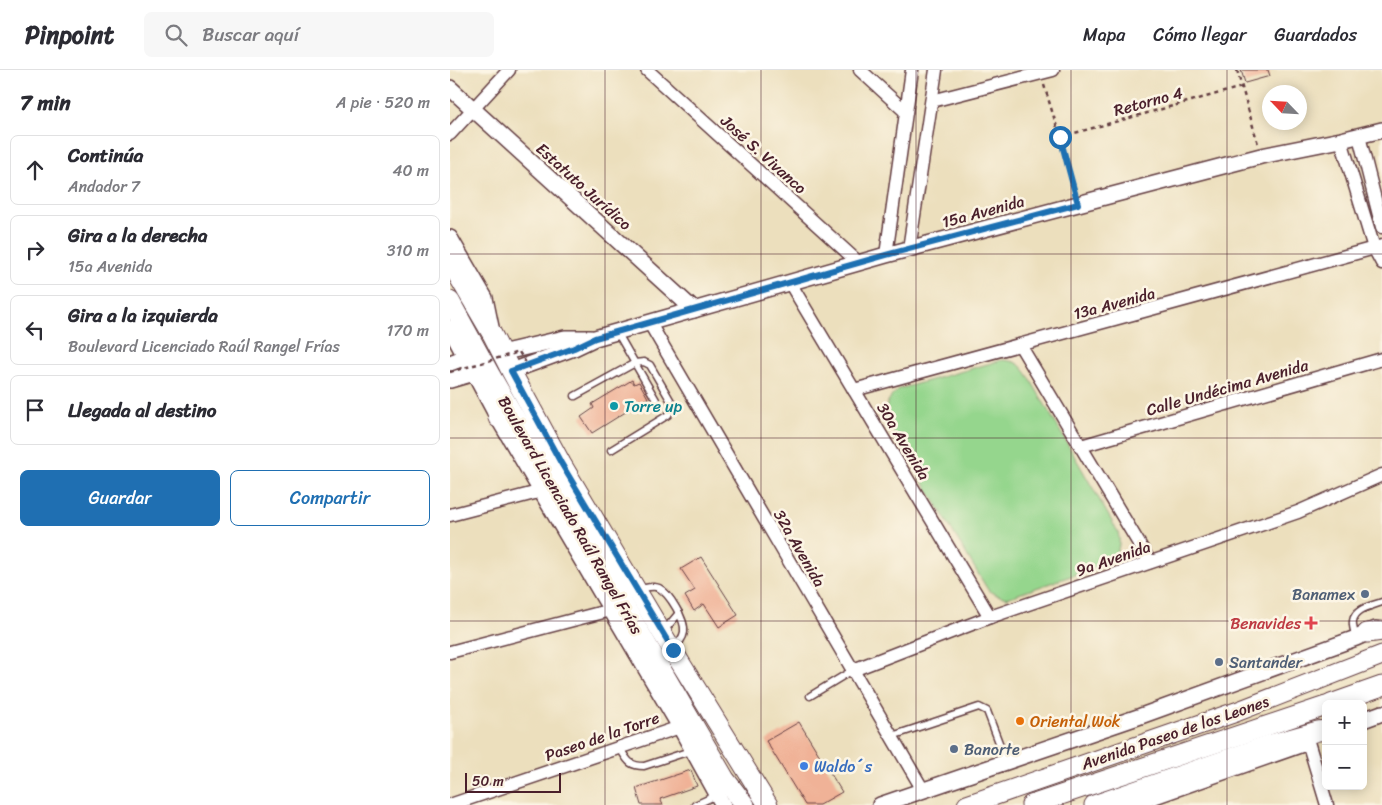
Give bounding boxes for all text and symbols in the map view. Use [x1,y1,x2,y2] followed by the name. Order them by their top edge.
[144,12,494,57] search box
[25,14,114,56] text: Pinpoint
[202,18,299,51] text: Buscar aquí
[1083,19,1125,51] text: Mapa
[1153,19,1246,51] text: Cómo llegar
[1274,19,1357,51] text: Guardados
[162,21,190,49] icon: search
[1110,78,1186,125] street label: Retorno 4
[20,84,71,122] text: 7 min
[1262,85,1307,130] north arrow
[336,88,430,117] text: A pie · 520 m
[713,107,814,201] street label: José S. Vivanco
[1049,126,1072,149] route start
[529,135,638,238] street label: Estatuto Jurídico
[68,139,143,172] text: Continúa
[21,156,49,184] icon: ahead
[392,156,429,185] text: 40 m
[68,172,140,201] text: Andador 7
[939,187,1028,236] street label: 15a Avenida
[68,219,207,252] text: Gira a la derecha
[21,236,49,264] icon: right
[387,236,429,265] text: 310 m
[68,252,153,281] text: 15a Avenida
[1070,279,1158,328] street label: 13a Avenida
[68,299,218,332] text: Gira a la izquierda
[21,316,49,344] icon: left
[386,316,429,345] text: 170 m
[68,332,340,361] text: Boulevard Licenciado Raúl Rangel Frías
[1143,350,1313,425] street label: Calle Undécima Avenida
[490,390,651,641] street label: Boulevard Licenciado Raúl Rangel Frías
[624,392,683,421] place label: Torre up
[68,394,217,427] text: Llegada al destino
[21,396,49,424] icon: arrive
[869,397,938,486] street label: 30a Avenida
[608,400,620,412] marker: Torre up
[20,470,220,526] button: Guardar
[230,470,430,526] button: Compartir
[766,504,834,593] street label: 32a Avenida
[1072,532,1155,585] street label: 9a Avenida
[1292,580,1356,609] place label: Banamex
[1359,588,1371,600] marker: Banamex
[1230,609,1302,638] place label: Benavides
[1305,617,1317,629] marker: Benavides
[662,639,685,662] route end
[1229,648,1304,677] place label: Santander
[1213,656,1225,668] marker: Santander
[1076,687,1273,779] street label: Avenida Paseo de los Leones
[1322,700,1367,790] map controls
[1322,700,1367,745] button: +
[541,703,663,770] street label: Paseo de la Torre
[1030,707,1121,736] place label: Oriental Wok
[1014,715,1026,727] marker: Oriental Wok
[964,735,1020,764] place label: Banorte
[948,743,960,755] marker: Banorte
[1322,745,1367,790] button: −
[814,752,873,781] place label: Waldo´s
[798,760,810,772] marker: Waldo´s
[472,769,504,794] text: 50 m
[465,770,561,793] scale bar

